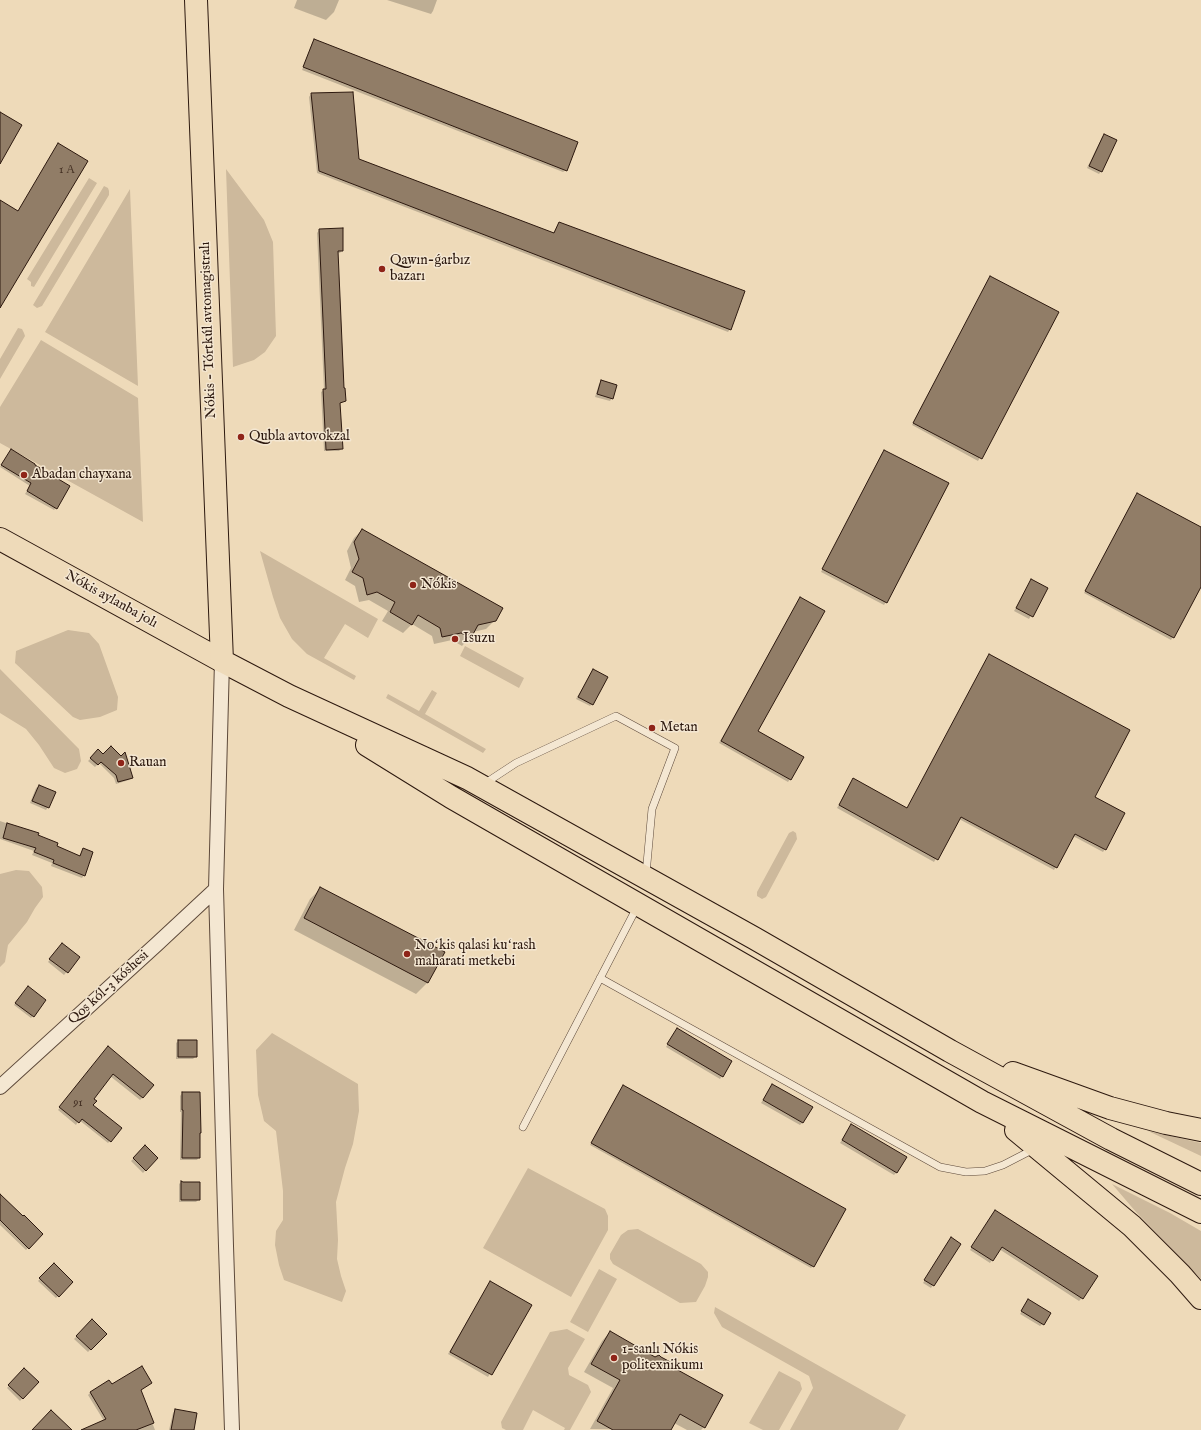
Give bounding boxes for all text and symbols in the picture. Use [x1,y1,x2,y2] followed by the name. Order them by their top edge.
[59,164,75,178] house number: 1 А
[198,241,220,419] street label: Nókis - Tórtkúl avtomagistralı
[390,253,470,286] place label: Qawın-ǵarbız bazarı
[377,264,387,274] marker: Qawın-ǵarbız bazarı
[249,429,350,445] place label: Qubla avtovokzal
[236,432,246,442] marker: Qubla avtovokzal
[32,467,132,483] place label: Abadan chayxana
[19,470,29,480] marker: Abadan chayxana
[62,568,160,632] street label: Nókis aylanba jolı
[421,577,456,593] place label: Nókis
[408,580,418,590] marker: Nókis
[463,631,495,647] place label: Isuzu
[450,634,460,644] marker: Isuzu
[660,720,698,736] place label: Metan
[647,723,657,733] marker: Metan
[129,755,166,771] place label: Rauan
[116,758,126,768] marker: Rauan
[415,938,536,970] place label: Noʻkis qalasi kuʻrash maharati metkebi
[65,947,153,1029] street label: Qos kól-3 kóshesi
[402,949,412,959] marker: Noʻkis qalasi kuʻrash maharati metkebi
[73,1097,83,1111] house number: 91
[622,1342,703,1374] place label: 1-sanlı Nókis politexnikumı
[609,1353,619,1363] marker: 1-sanlı Nókis politexnikumı

